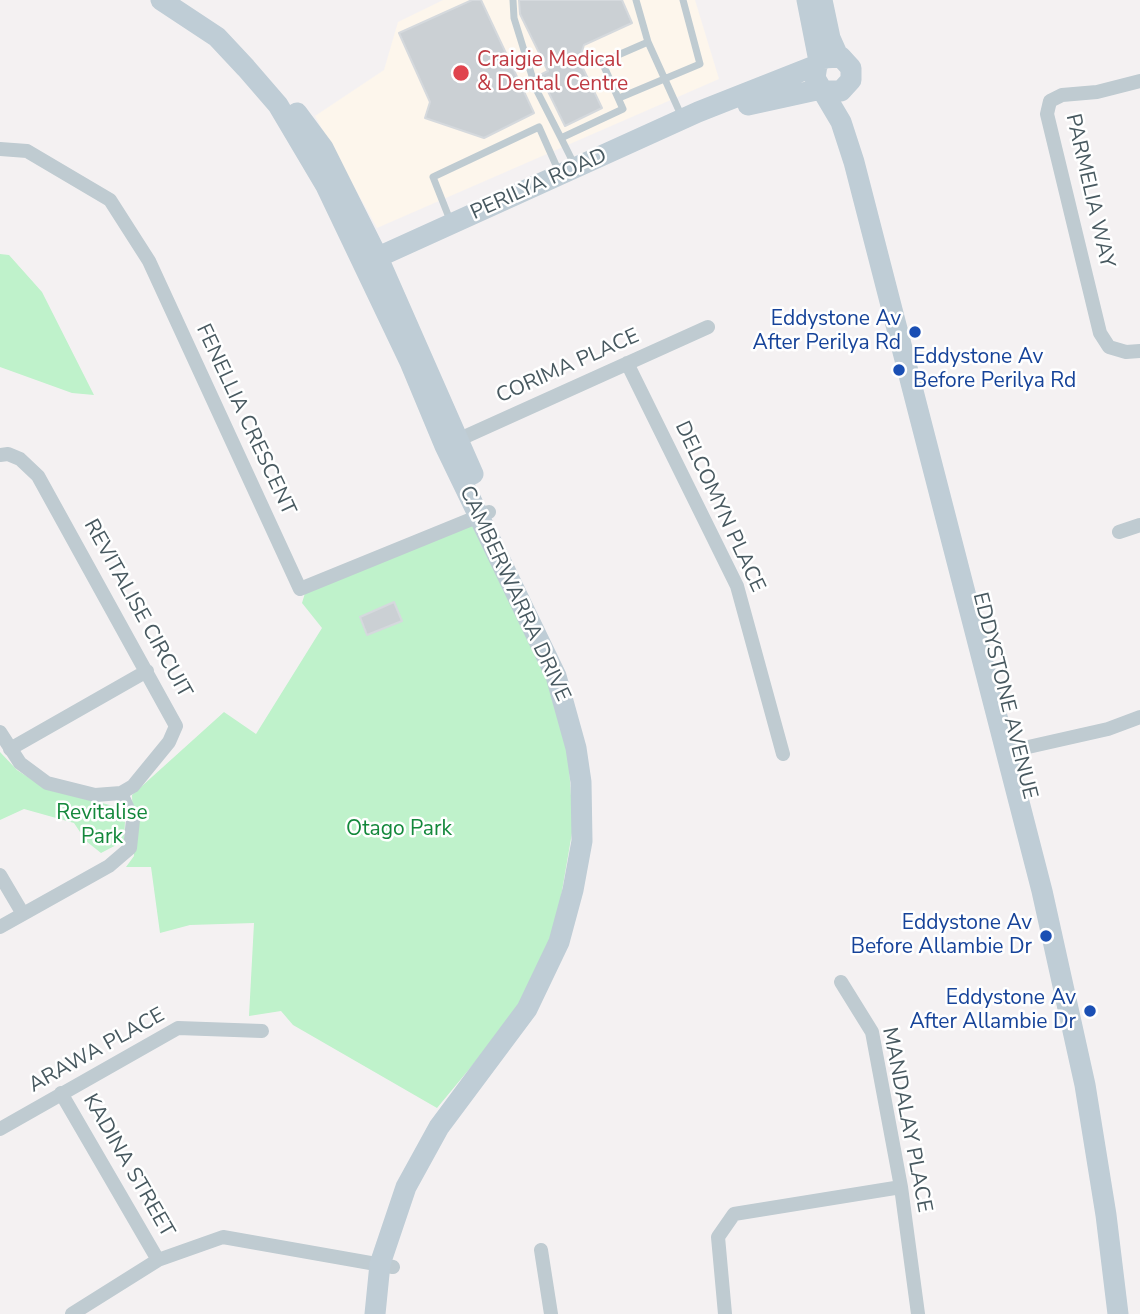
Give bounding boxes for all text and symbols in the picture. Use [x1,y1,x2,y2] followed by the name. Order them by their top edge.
[477,48,628,98] place label: Craigie Medical & Dental Centre
[451,63,471,83] marker: Craigie Medical & Dental Centre
[1059,112,1119,270] street label: PARMELIA WAY
[467,144,611,226] street label: PERILYA ROAD
[752,307,901,357] place label: Eddystone Av After Perilya Rd
[190,320,300,520] street label: FENELLIA CRESCENT
[493,324,643,410] street label: CORIMA PLACE
[907,324,923,340] marker: Eddystone Av After Perilya Rd
[913,345,1076,395] place label: Eddystone Av Before Perilya Rd
[891,362,907,378] marker: Eddystone Av Before Perilya Rd
[668,418,770,596] street label: DELCOMYN PLACE
[453,482,575,706] street label: CAMBERWARRA DRIVE
[77,515,197,703] street label: REVITALISE CIRCUIT
[966,590,1042,802] street label: EDDYSTONE AVENUE
[56,801,148,851] park label: Revitalise Park
[346,817,452,843] park label: Otago Park
[851,911,1032,961] place label: Eddystone Av Before Allambie Dr
[1038,928,1054,944] marker: Eddystone Av Before Allambie Dr
[909,986,1076,1036] place label: Eddystone Av After Allambie Dr
[25,1003,169,1099] street label: ARAWA PLACE
[1082,1003,1098,1019] marker: Eddystone Av After Allambie Dr
[876,1025,936,1215] street label: MANDALAY PLACE
[77,1090,179,1242] street label: KADINA STREET

